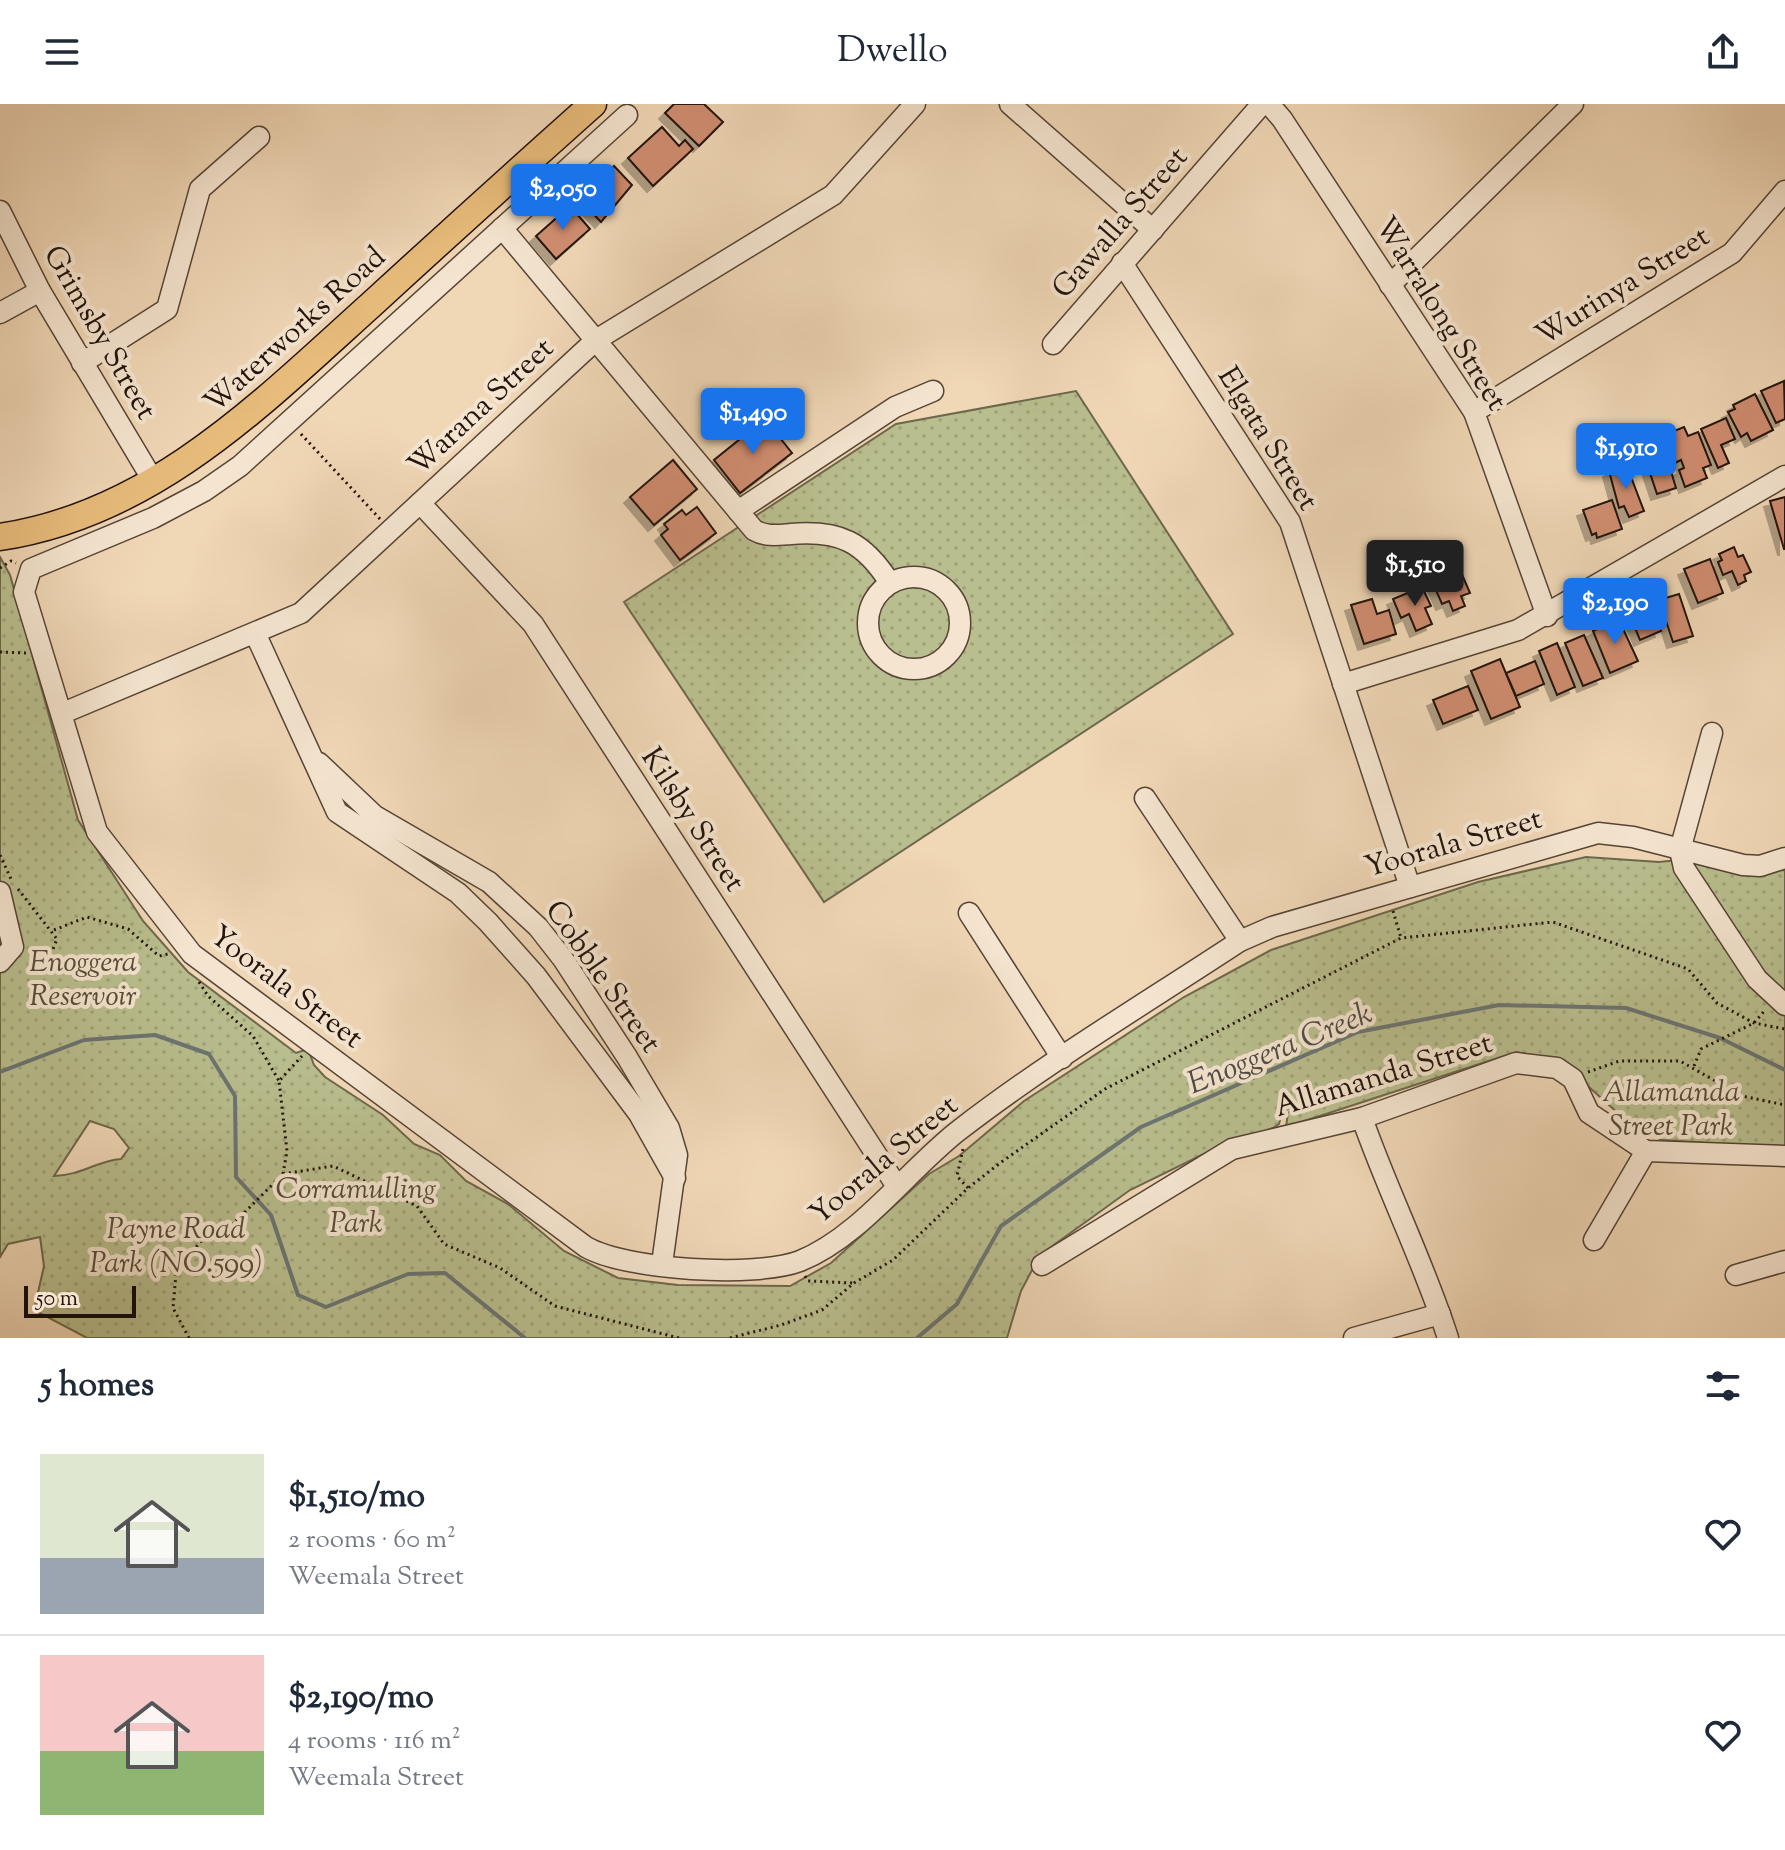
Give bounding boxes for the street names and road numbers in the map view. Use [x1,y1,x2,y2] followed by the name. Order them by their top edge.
[1043,138,1199,309] street label: Gawalla Street
[1363,209,1517,420] street label: Warralong Street
[1528,216,1719,358] street label: Wurinya Street
[195,237,396,424] street label: Waterworks Road
[31,238,166,428] street label: Grimsby Street
[399,329,564,487] street label: Warana Street
[1206,359,1328,520] street label: Elgata Street
[629,740,755,901] street label: Kilsby Street
[1360,799,1547,890] street label: Yoorala Street
[533,892,671,1063] street label: Cobble Street
[200,916,371,1060] street label: Yoorala Street
[1270,1023,1498,1130] street label: Allamanda Street
[801,1086,968,1236] street label: Yoorala Street

